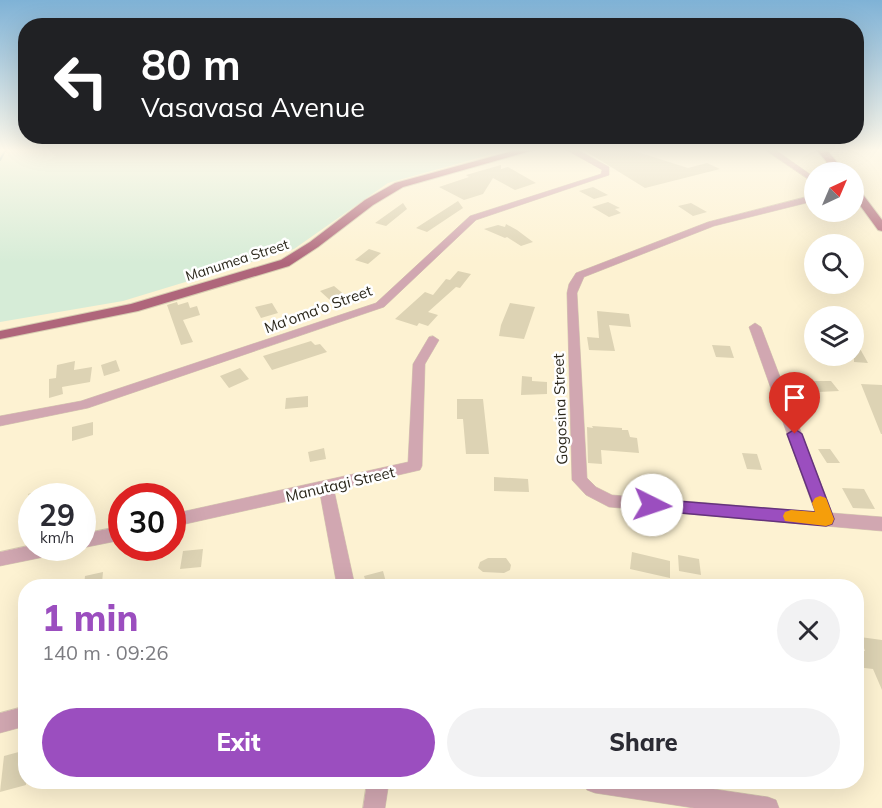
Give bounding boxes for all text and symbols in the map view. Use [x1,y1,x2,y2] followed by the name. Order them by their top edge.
[141,38,241,91] text: 80 m
[42,42,120,120] icon: left
[141,90,365,124] text: Vasavasa Avenue
[804,162,864,222] north arrow
[804,162,864,366] map controls
[804,234,864,294] button: search
[183,235,291,285] street label: Manumea Street
[262,281,374,337] street label: Ma'oma'o Street
[804,306,864,366] button: layers
[549,353,571,465] street label: Gogosina Street
[769,372,820,434] pin
[778,381,811,414] icon: arrive
[284,462,396,506] street label: Manutagi Street
[620,473,684,537] position arrow
[108,483,186,561] speed limit sign: 30
[39,496,75,534] text: 29
[40,528,74,547] text: km/h
[42,595,138,640] text: 1 min
[777,599,840,662] button: close
[42,640,168,665] text: 140 m · 09:26
[42,708,435,777] button: Exit
[447,708,840,777] button: Share

